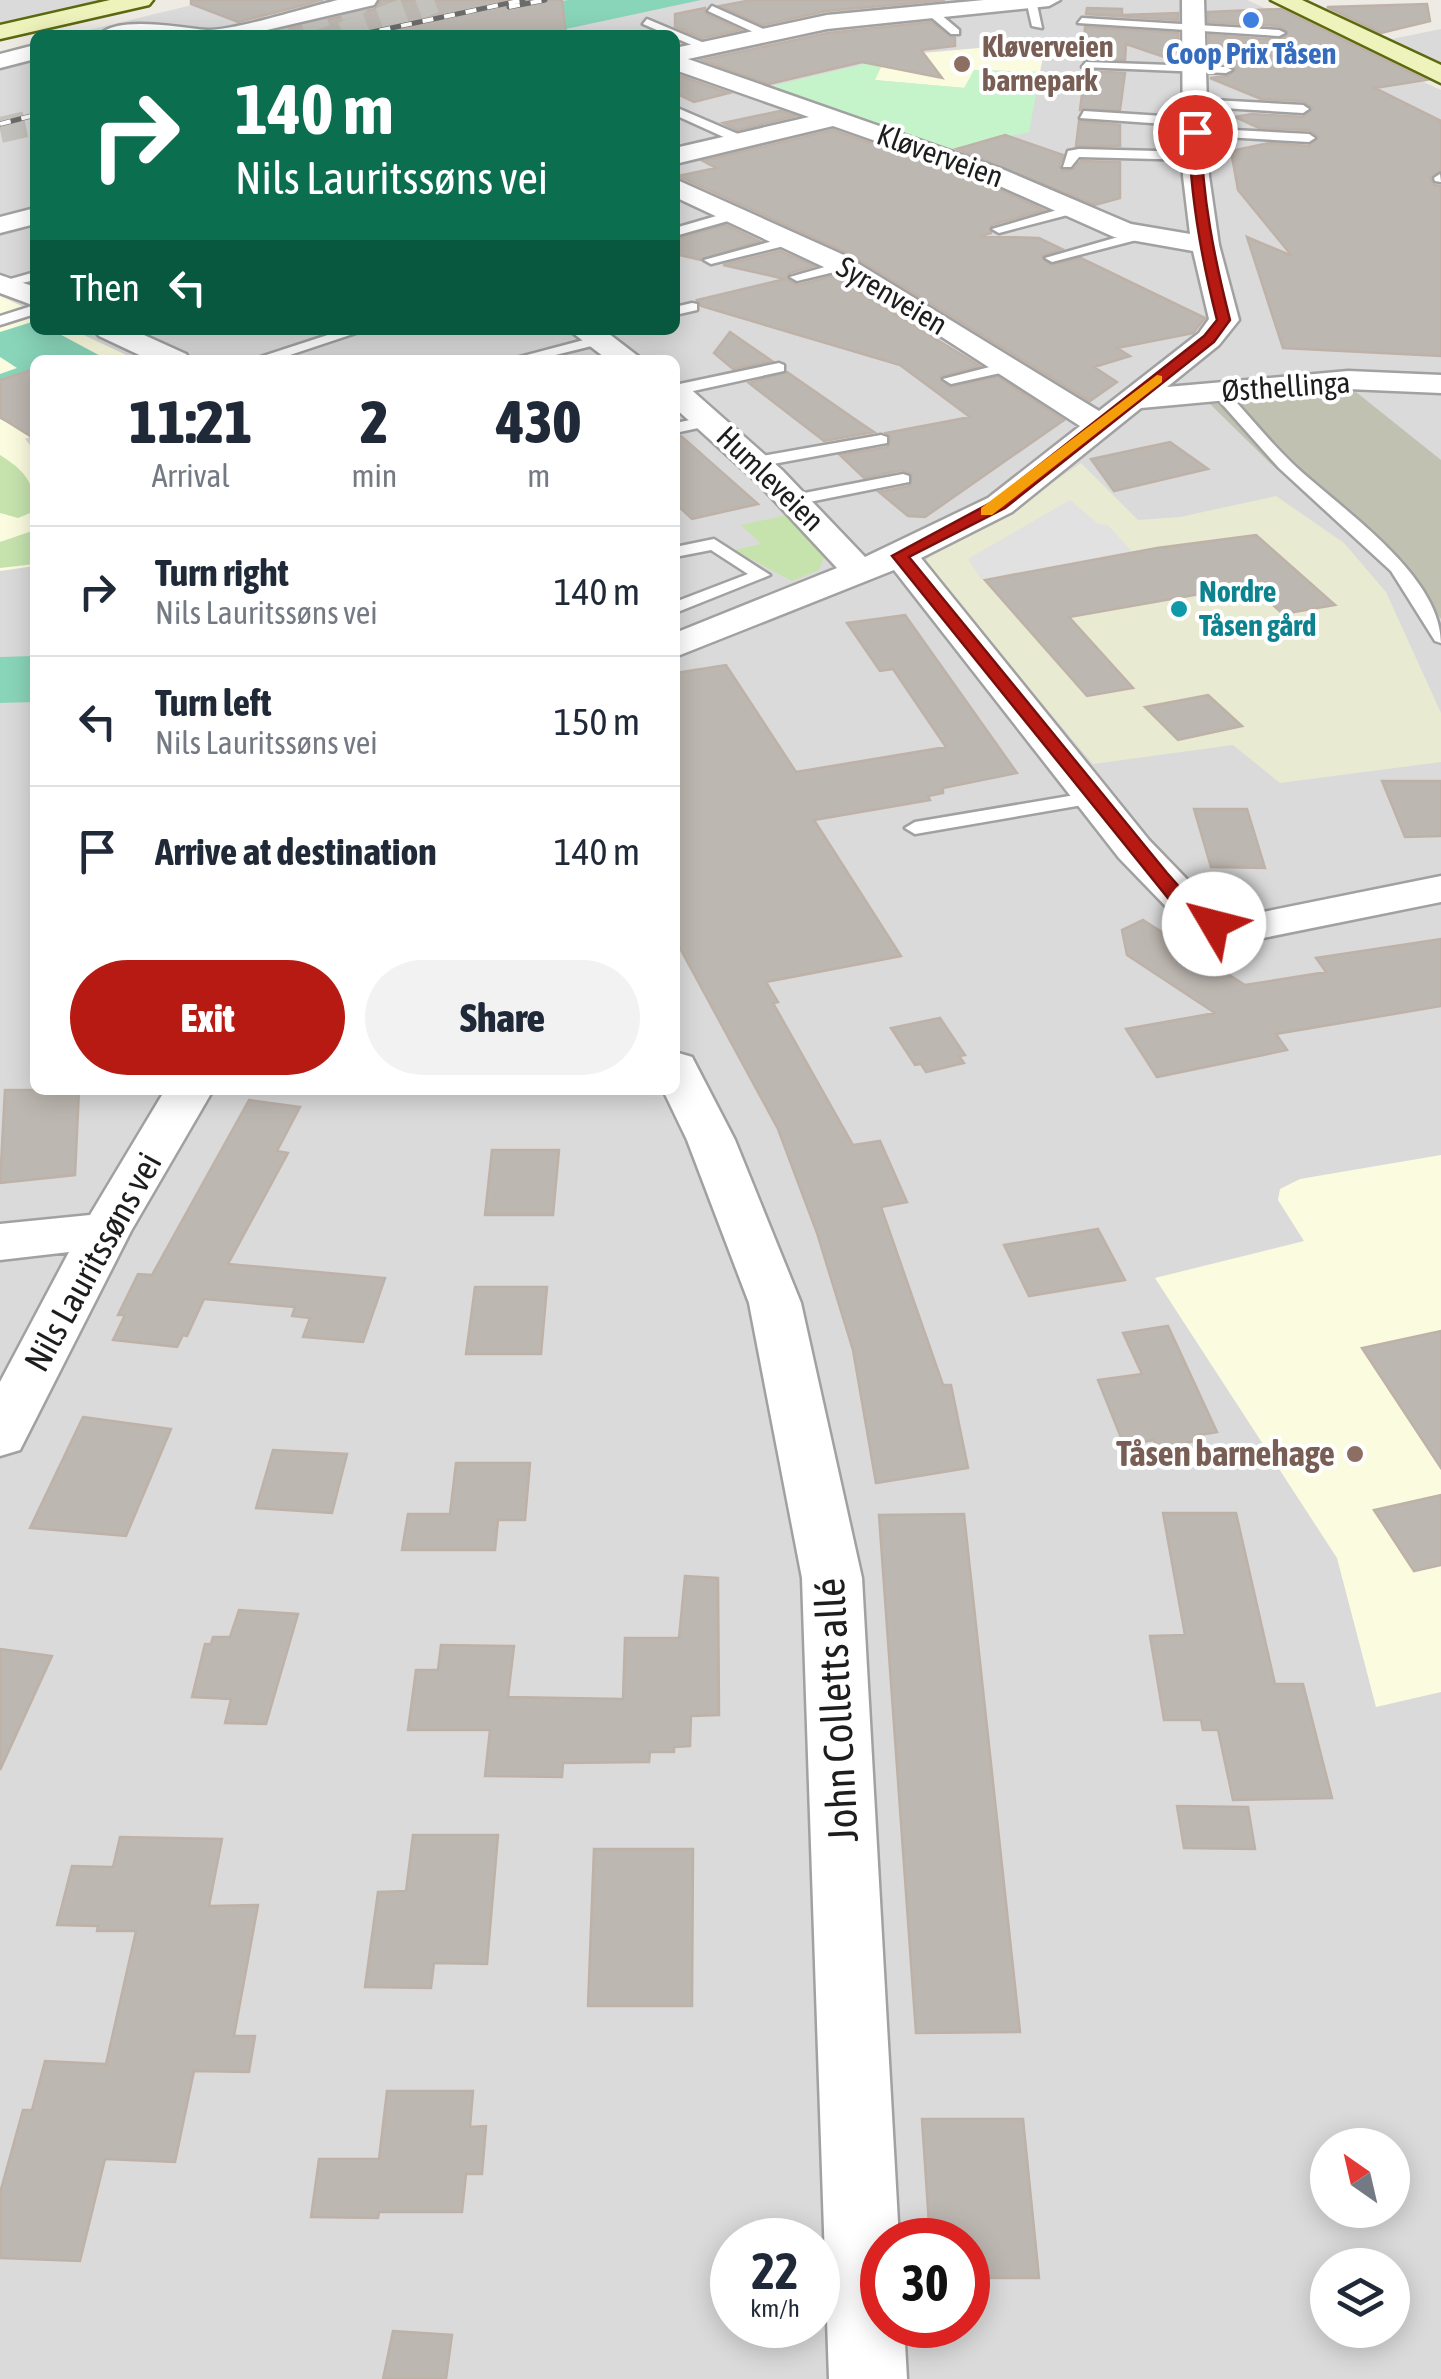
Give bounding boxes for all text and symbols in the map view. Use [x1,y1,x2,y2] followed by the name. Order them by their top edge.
[1240,9,1262,31] marker: Coop Prix Tåsen
[982,29,1113,97] place label: Kløverveien barnepark
[1166,36,1336,70] place label: Coop Prix Tåsen
[951,53,973,75] marker: Kløverveien barnepark
[235,69,394,149] text: 140 m
[70,70,200,200] icon: right
[1153,90,1238,175] pin
[1168,105,1223,160] icon: arrive
[873,117,1008,194] street label: Kløverveien
[235,152,548,204] text: Nils Lauritssøns vei
[831,249,954,341] street label: Syrenveien
[160,260,215,315] icon: left
[70,266,140,309] text: Then
[1221,365,1351,407] street label: Østhellinga
[129,387,252,456] text: 11:21
[360,387,389,456] text: 2
[496,387,581,456] text: 430
[710,419,831,537] street label: Humleveien
[152,457,230,494] text: Arrival
[351,457,397,494] text: min
[527,457,550,494] text: m
[155,551,289,594] text: Turn right
[70,564,125,619] icon: right
[554,570,640,613] text: 140 m
[1199,574,1316,642] place label: Nordre Tåsen gård
[155,594,378,631] text: Nils Lauritssøns vei
[1168,598,1190,620] marker: Nordre Tåsen gård
[155,681,271,724] text: Turn left
[70,694,125,749] icon: left
[554,700,640,743] text: 150 m
[155,724,378,761] text: Nils Lauritssøns vei
[70,824,125,879] icon: arrive
[155,830,437,873] text: Arrive at destination
[554,830,640,873] text: 140 m
[1162,872,1266,976] position arrow
[70,960,345,1075] button: Exit
[365,960,640,1075] button: Share
[16,1145,169,1378] street label: Nils Lauritssøns vei
[1116,1433,1335,1473] place label: Tåsen barnehage
[1344,1443,1366,1465] marker: Tåsen barnehage
[805,1577,867,1843] street label: John Colletts allé
[1310,2128,1410,2228] north arrow
[1310,2128,1410,2348] map controls
[860,2218,990,2348] speed limit sign: 30
[751,2242,798,2300] text: 22
[1310,2248,1410,2348] button: layers
[750,2294,800,2322] text: km/h

